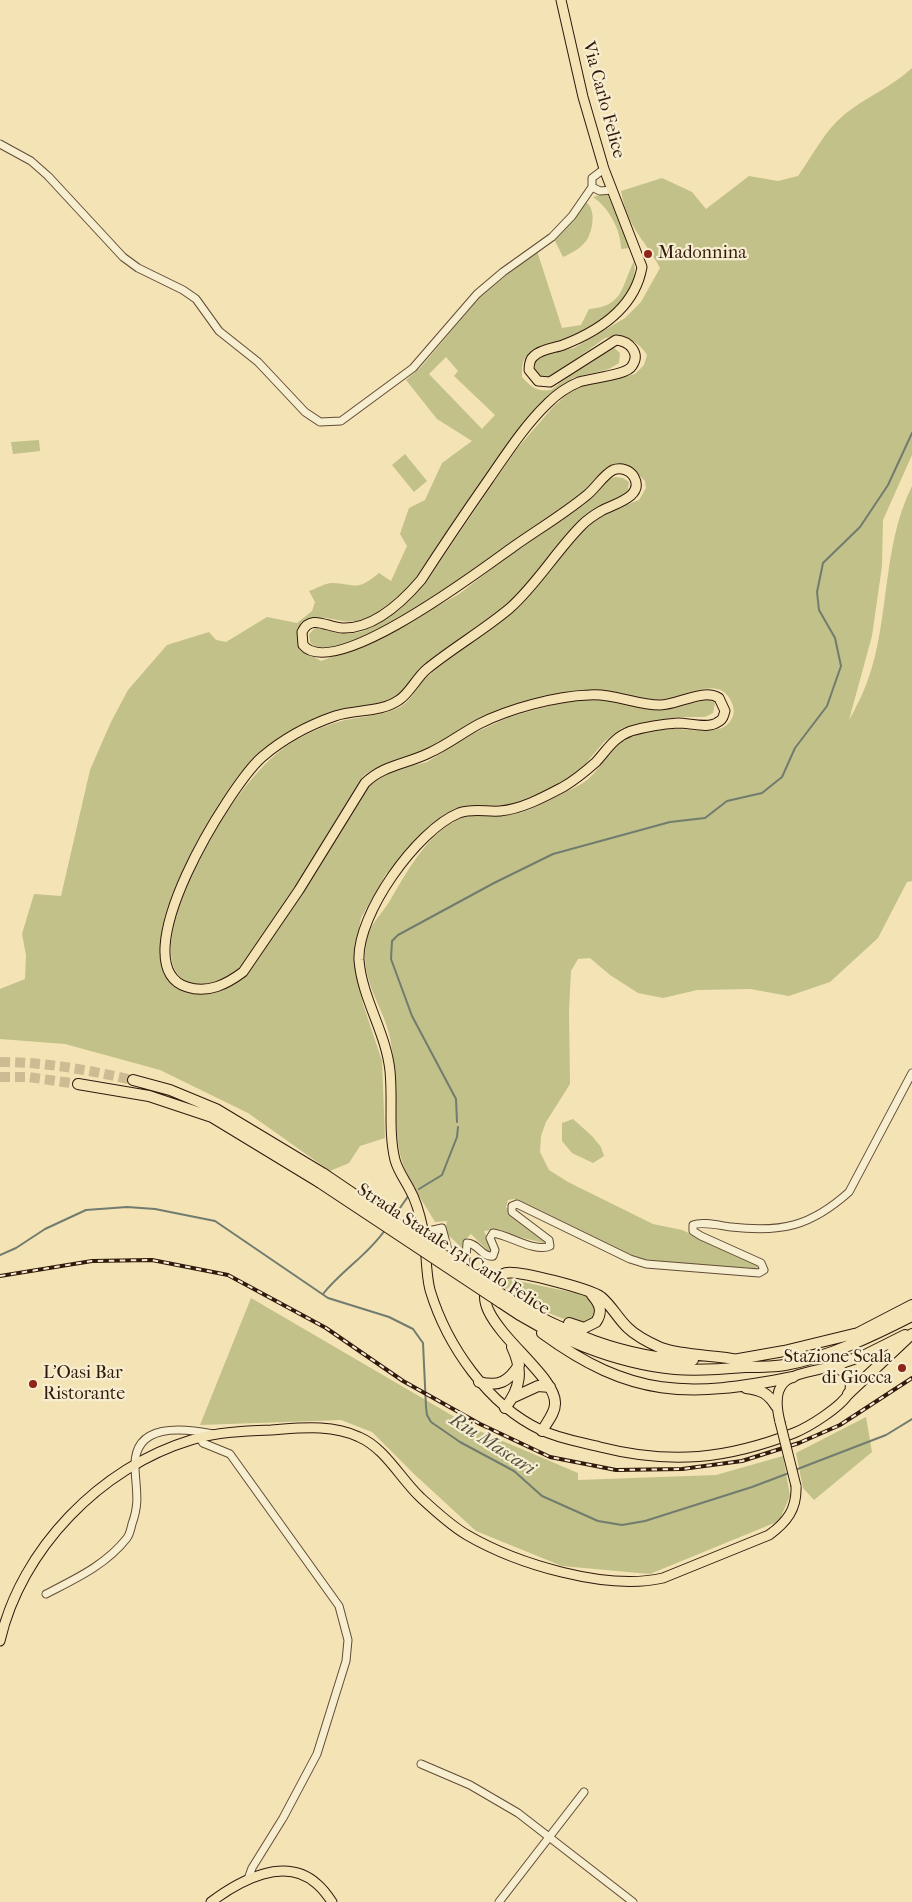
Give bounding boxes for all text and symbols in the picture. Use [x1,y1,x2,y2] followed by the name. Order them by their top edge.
[577,39,629,161] street label: Via Carlo Felice
[658,243,747,265] place label: Madonnina
[642,248,654,260] marker: Madonnina
[353,1180,553,1320] street label: Strada Statale 131 Carlo Felice
[784,1347,892,1390] place label: Stazione Scala di Giocca
[896,1362,908,1374] marker: Stazione Scala di Giocca
[43,1363,125,1406] place label: L'Oasi Bar Ristorante
[27,1378,39,1390] marker: L'Oasi Bar Ristorante
[445,1409,539,1481] water label: Riu Mascari

